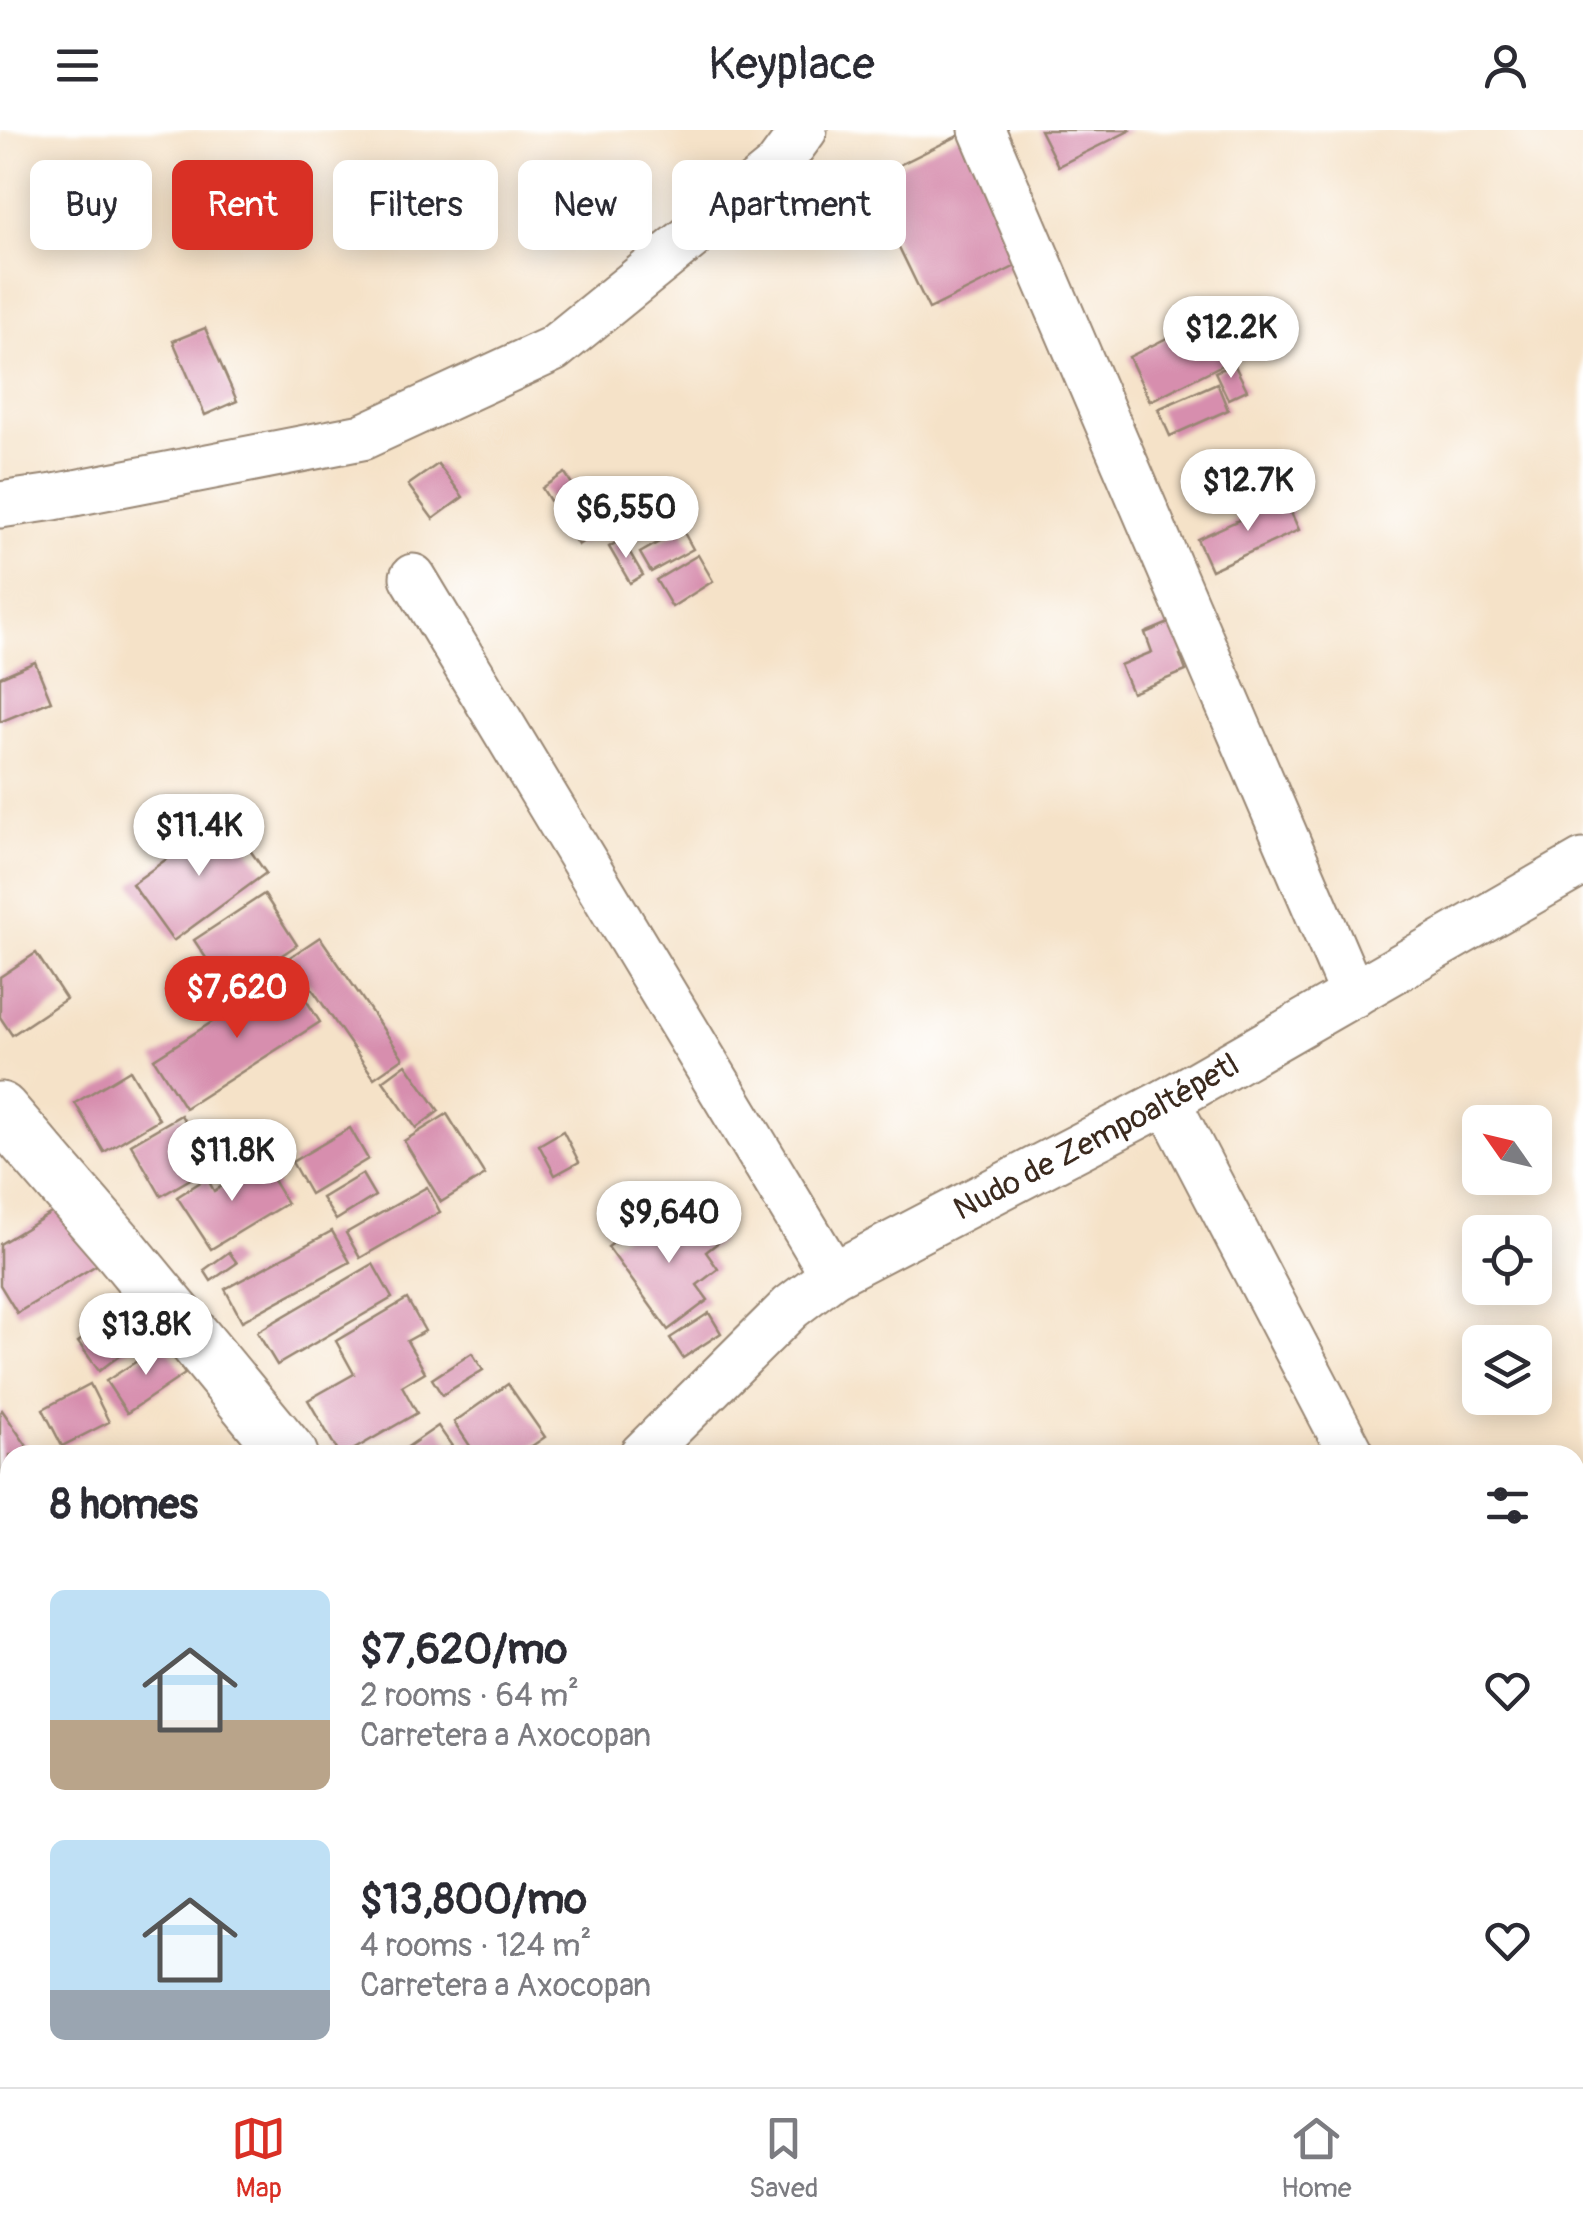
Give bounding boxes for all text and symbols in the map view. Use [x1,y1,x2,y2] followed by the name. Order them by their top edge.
[708,37,875,93] text: Keyplace
[50,38,105,93] icon: menu
[1478,38,1533,93] icon: person
[30,160,152,250] chip: Buy
[172,160,313,250] chip: Rent
[333,160,498,250] chip: Filters
[518,160,652,250] chip: New
[672,160,906,250] chip: Apartment
[1150,296,1312,381] pin: $12.2K
[1185,308,1277,348] text: $12.2K
[1167,449,1329,534] pin: $12.7K
[1203,461,1293,501] text: $12.7K
[545,476,707,561] pin: $6,550
[576,488,676,528] text: $6,550
[118,794,280,879] pin: $11.4K
[155,806,243,846] text: $11.4K
[156,956,318,1041] pin: $7,620
[187,968,287,1008] text: $7,620
[947,1045,1246,1230] street label: Nudo de Zempoaltépetl
[1462,1105,1552,1195] north arrow
[1462,1105,1552,1415] map controls
[151,1119,313,1204] pin: $11.8K
[190,1131,274,1171] text: $11.8K
[588,1181,750,1266] pin: $9,640
[619,1193,720,1233] text: $9,640
[1462,1215,1552,1305] button: locate
[65,1293,227,1378] pin: $13.8K
[101,1305,191,1345] text: $13.8K
[1462,1325,1552,1415] button: layers
[1480,1478,1535,1533] icon: filters
[50,1479,198,1531] text: 8 homes
[360,1624,567,1676] text: $7,620/mo
[130,1630,250,1750] icon: home
[1480,1663,1535,1718] icon: heart
[360,1676,579,1716] text: 2 rooms · 64 m²
[360,1716,651,1756] text: Carretera a Axocopan
[360,1874,587,1926] text: $13,800/mo
[130,1880,250,2000] icon: home
[1480,1913,1535,1968] icon: heart
[360,1926,591,1966] text: 4 rooms · 124 m²
[360,1966,651,2006] text: Carretera a Axocopan
[231,2111,286,2206] tab: Map
[749,2111,818,2206] tab: Saved
[1281,2111,1352,2206] tab: Home

